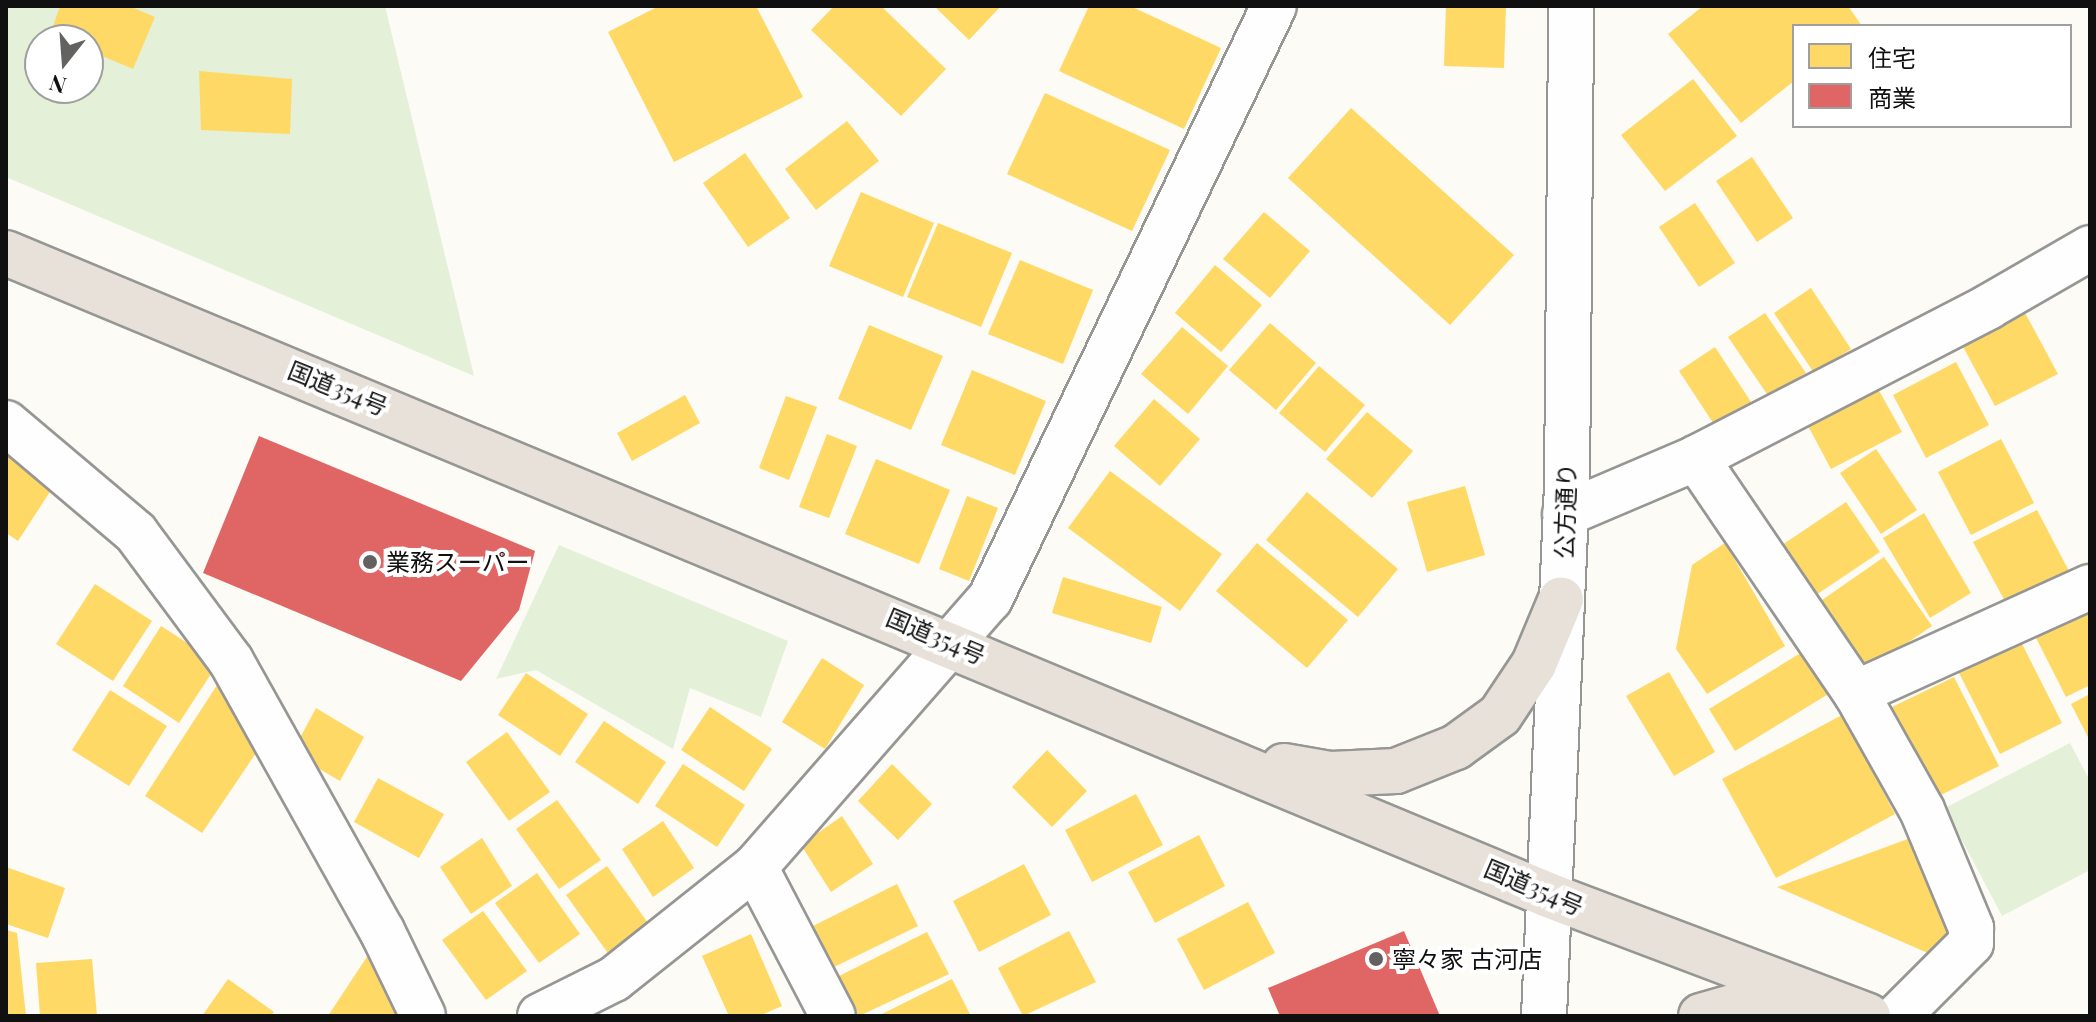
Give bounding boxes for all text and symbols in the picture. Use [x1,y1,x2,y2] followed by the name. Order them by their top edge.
[24,24,104,104] north arrow
[1792,24,2072,128] legend
[1868,41,1916,73] text: 住宅
[46,68,70,102] text: N
[1868,81,1916,113] text: 商業
[284,355,392,421] street label: 国道354号
[1549,463,1581,559] street label: 公方通り
[386,548,530,576] place label: 業務スーパー
[361,553,379,571] marker: 業務スーパー
[882,602,990,670] street label: 国道354号
[1480,853,1588,921] street label: 国道354号
[1392,945,1542,973] place label: 寧々家 古河店
[1367,950,1385,968] marker: 寧々家 古河店

